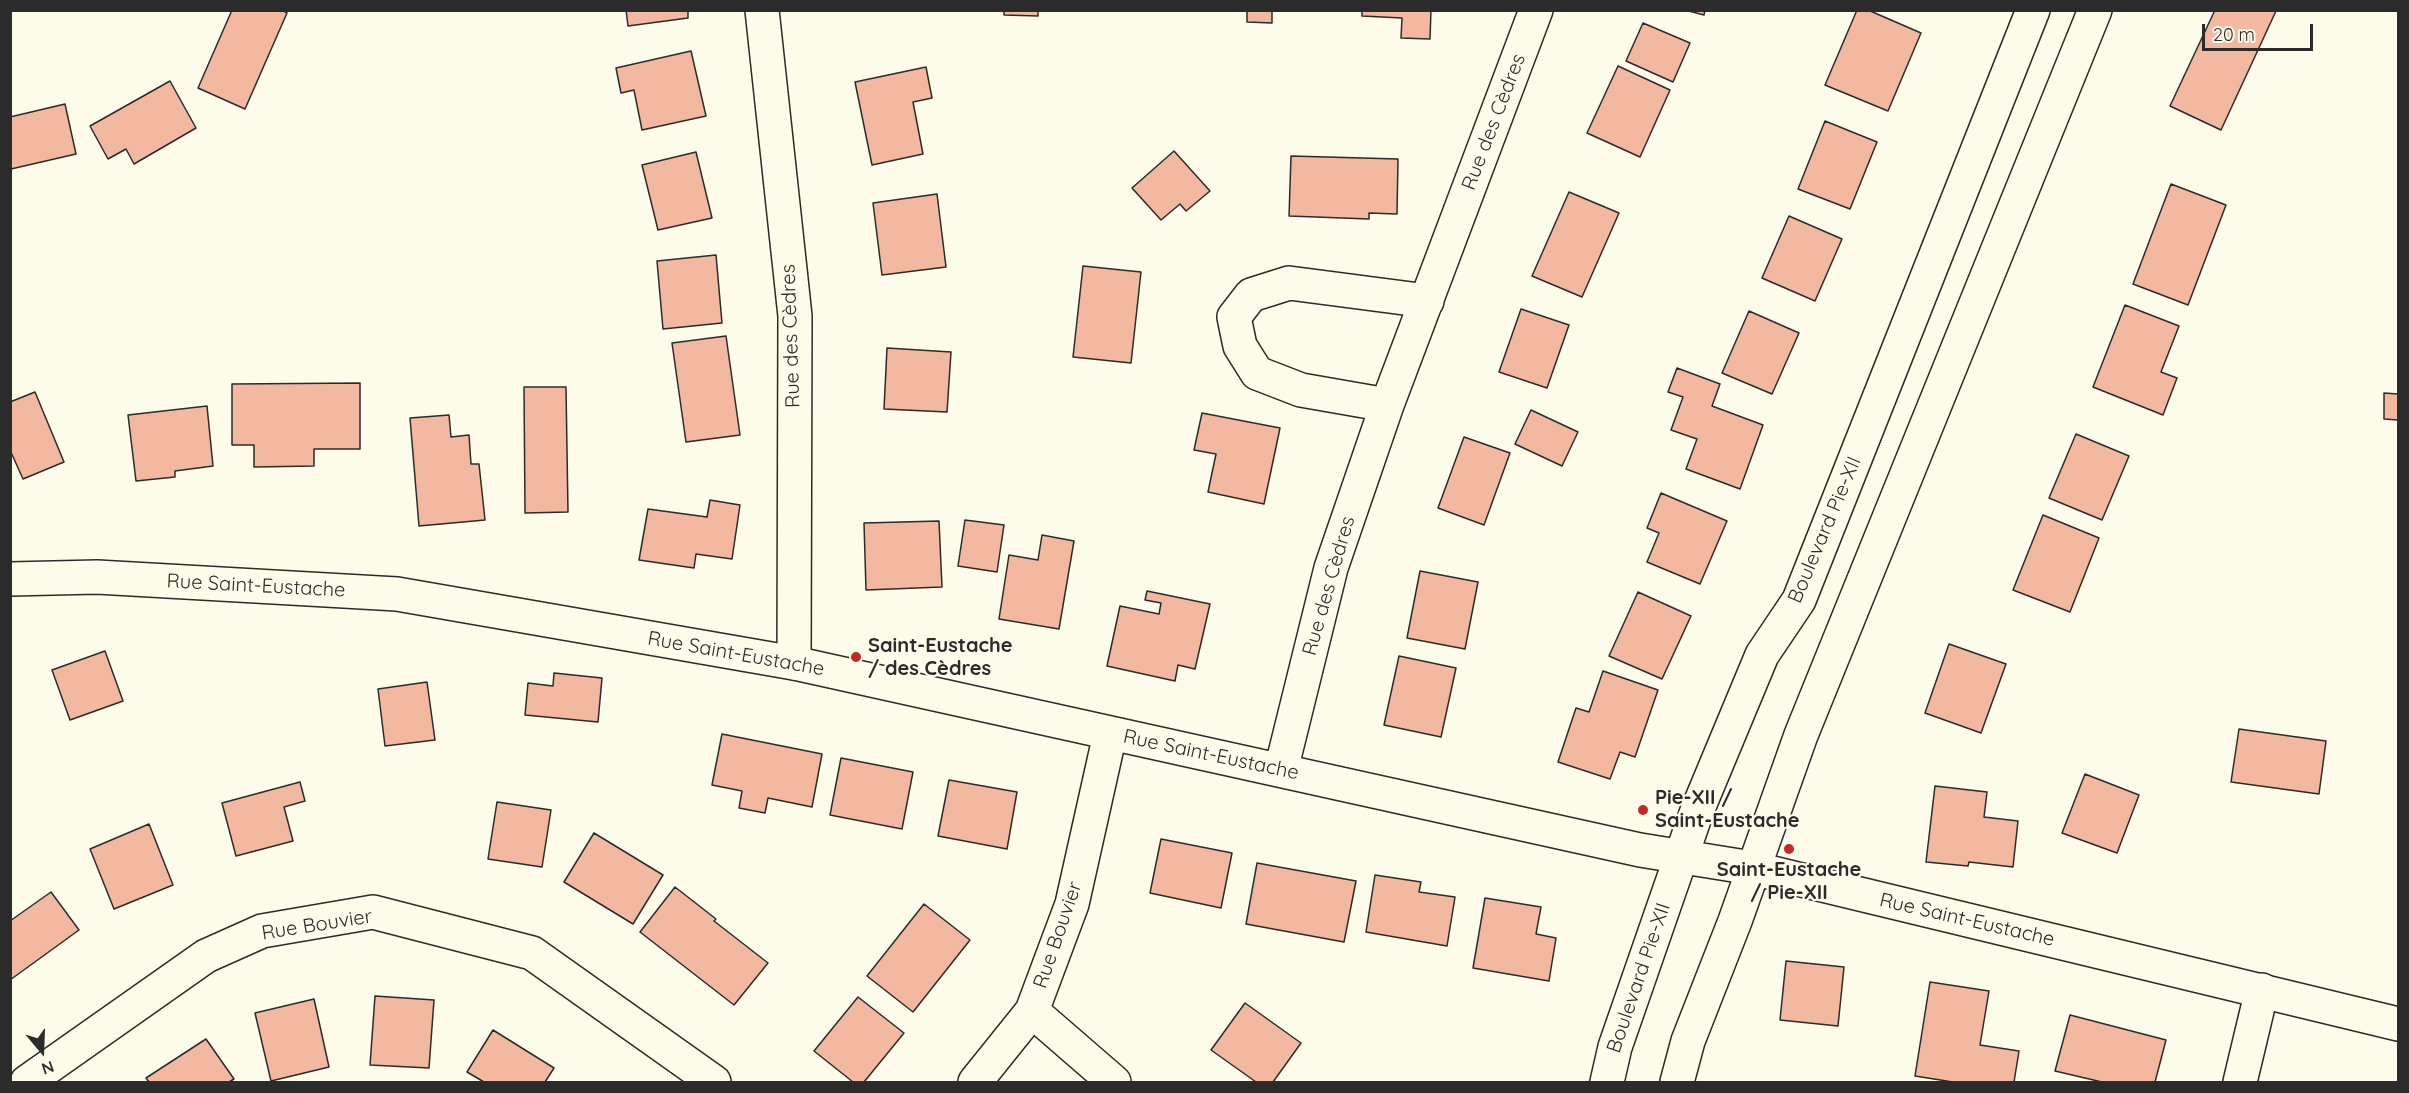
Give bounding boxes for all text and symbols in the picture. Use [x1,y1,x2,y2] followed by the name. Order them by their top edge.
[2205,12,2316,50] scale bar
[2213,23,2255,46] text: 20 m
[1457,50,1531,194] street label: Rue des Cèdres
[776,264,806,408] street label: Rue des Cèdres
[1783,453,1867,607] street label: Boulevard Pie-XII
[1298,513,1360,659] street label: Rue des Cèdres
[166,569,346,603] street label: Rue Saint-Eustache
[646,627,826,681] street label: Rue Saint-Eustache
[868,634,1013,681] place label: Saint-Eustache / des Cèdres
[849,650,863,664] marker: Saint-Eustache / des Cèdres
[1121,725,1301,785] street label: Rue Saint-Eustache
[1655,786,1800,833] place label: Pie-XII / Saint-Eustache
[1636,803,1650,817] marker: Pie-XII / Saint-Eustache
[1782,842,1796,856] marker: Saint-Eustache / Pie-XII
[1717,858,1861,905] place label: Saint-Eustache / Pie-XII
[1028,878,1088,992] street label: Rue Bouvier
[1877,888,2057,952] street label: Rue Saint-Eustache
[1602,900,1676,1056] street label: Boulevard Pie-XII
[260,904,374,946] street label: Rue Bouvier
[12,1021,72,1081] north arrow
[39,1057,57,1079] text: N

